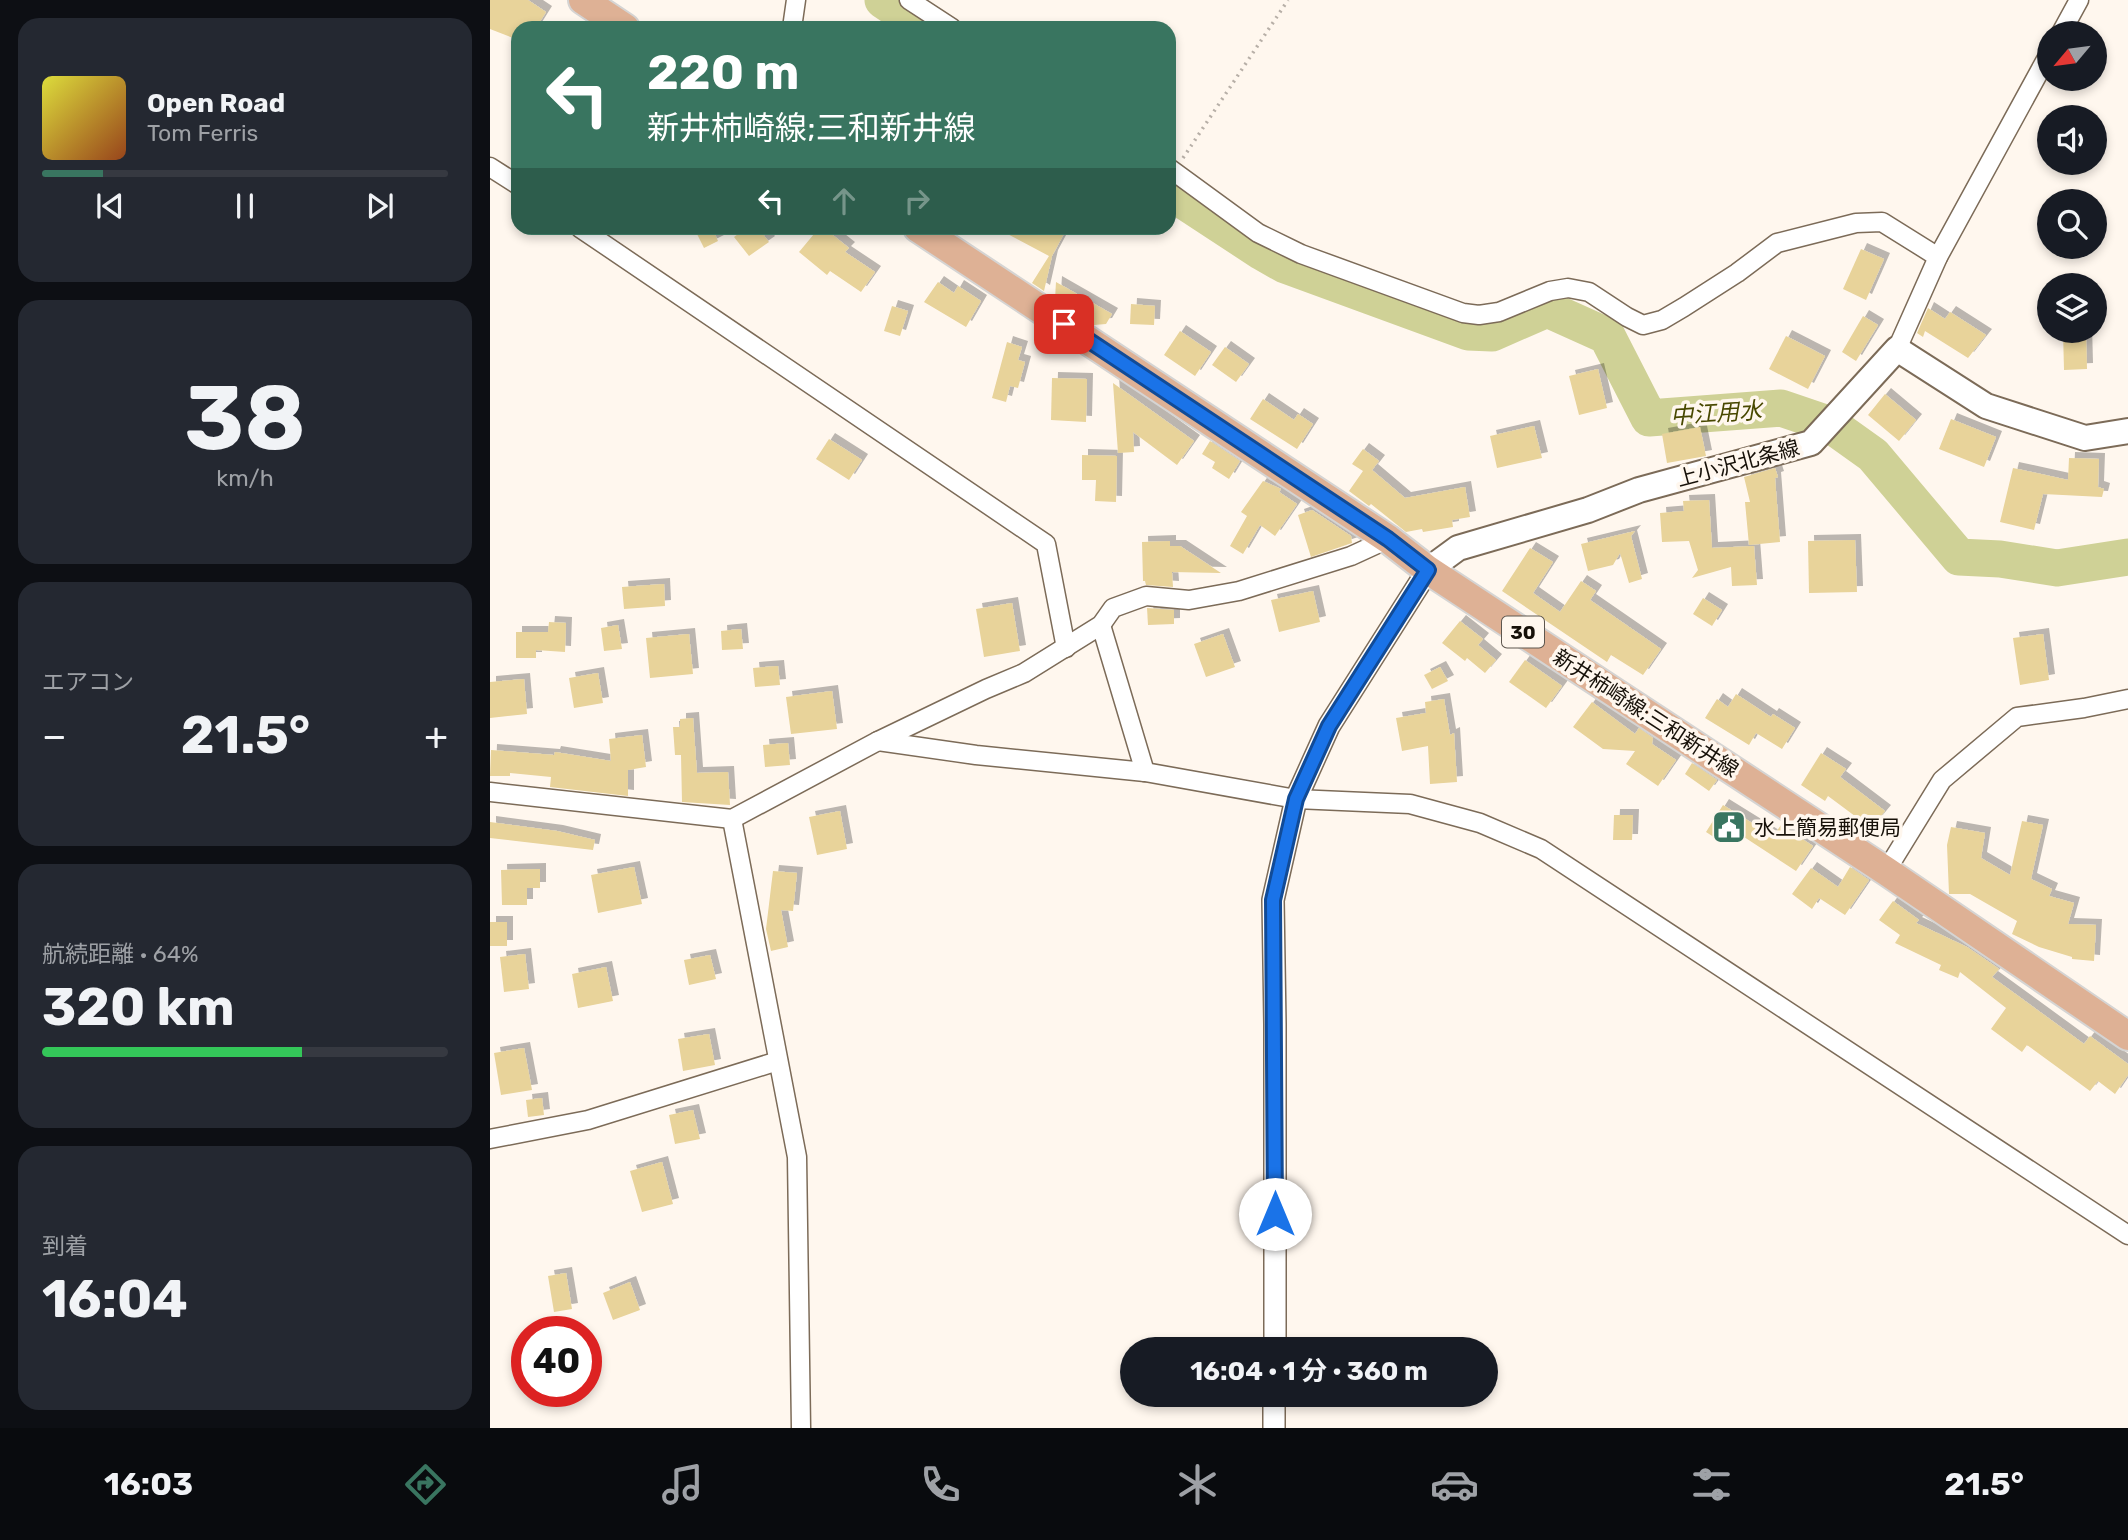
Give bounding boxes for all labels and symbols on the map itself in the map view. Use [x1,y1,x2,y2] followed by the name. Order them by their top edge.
[2037,21,2107,91] north arrow
[1034,294,1094,354] pin
[1669,396,1766,430] water label: 中江用水
[1674,435,1802,491] street label: 上小沢北条線
[1502,617,1544,648] road number: 30
[1549,644,1743,782] street label: 新井柿崎線;三和新井線
[1710,808,1748,846] public building icon: 水上簡易郵便局
[1754,815,1901,840] place label: 水上簡易郵便局
[1238,1177,1312,1251] position arrow
[511,1316,602,1407] speed limit sign: 40

